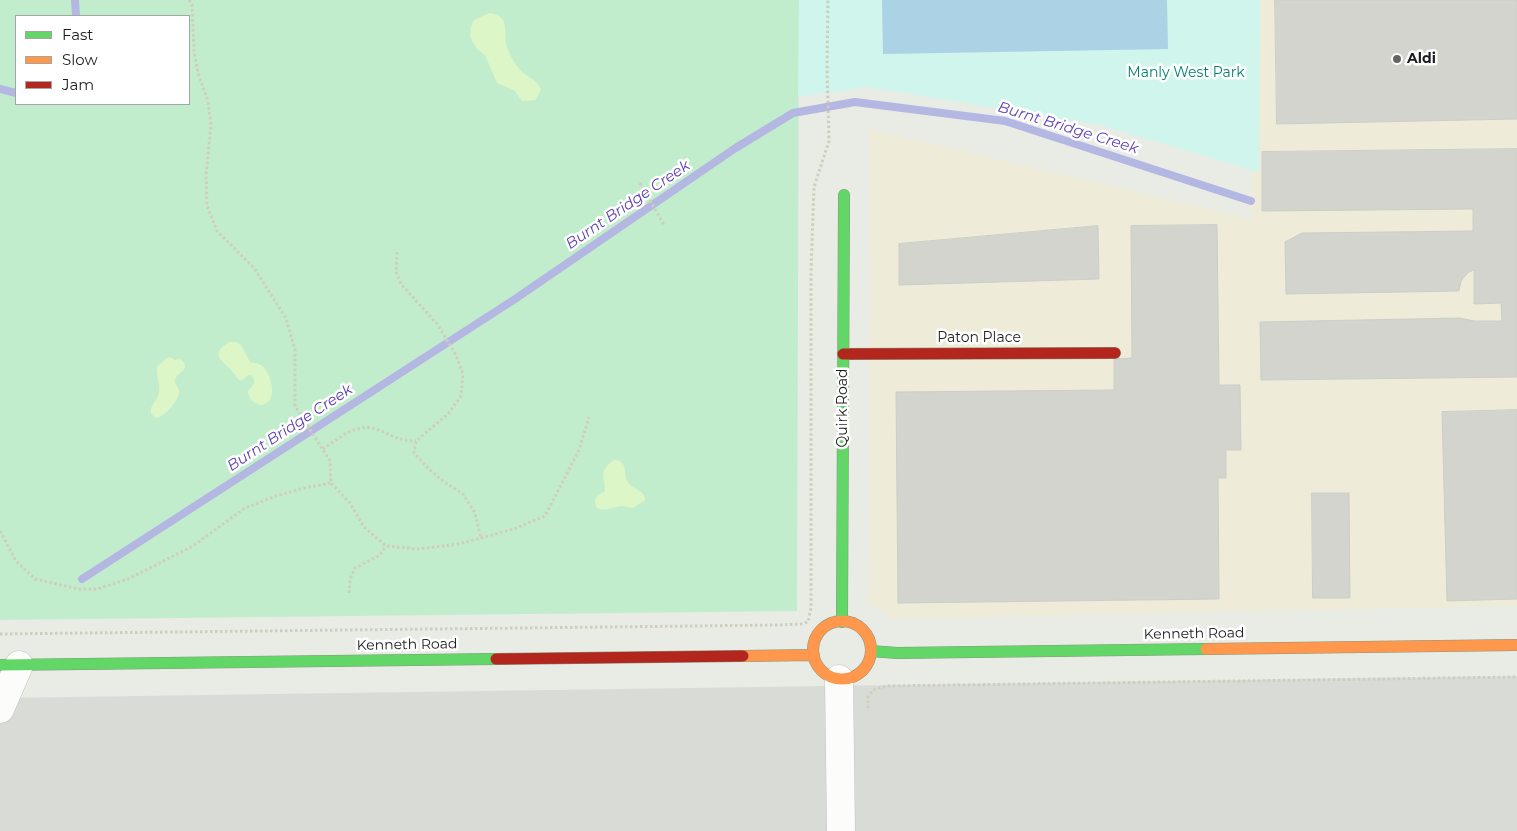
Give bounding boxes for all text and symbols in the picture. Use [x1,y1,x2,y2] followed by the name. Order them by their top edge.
[15,15,190,105] legend
[62,25,93,44] text: Fast
[62,50,98,69] text: Slow
[1407,51,1436,67] place label: Aldi
[1391,53,1403,65] marker: Aldi
[1127,65,1245,81] park label: Manly West Park
[62,75,94,94] text: Jam
[996,98,1140,158] water label: Burnt Bridge Creek
[563,157,693,253] water label: Burnt Bridge Creek
[937,330,1021,346] street label: Paton Place
[835,368,851,448] street label: Quirk Road
[224,381,356,475] water label: Burnt Bridge Creek
[1143,625,1245,643] street label: Kenneth Road
[356,636,458,654] street label: Kenneth Road

